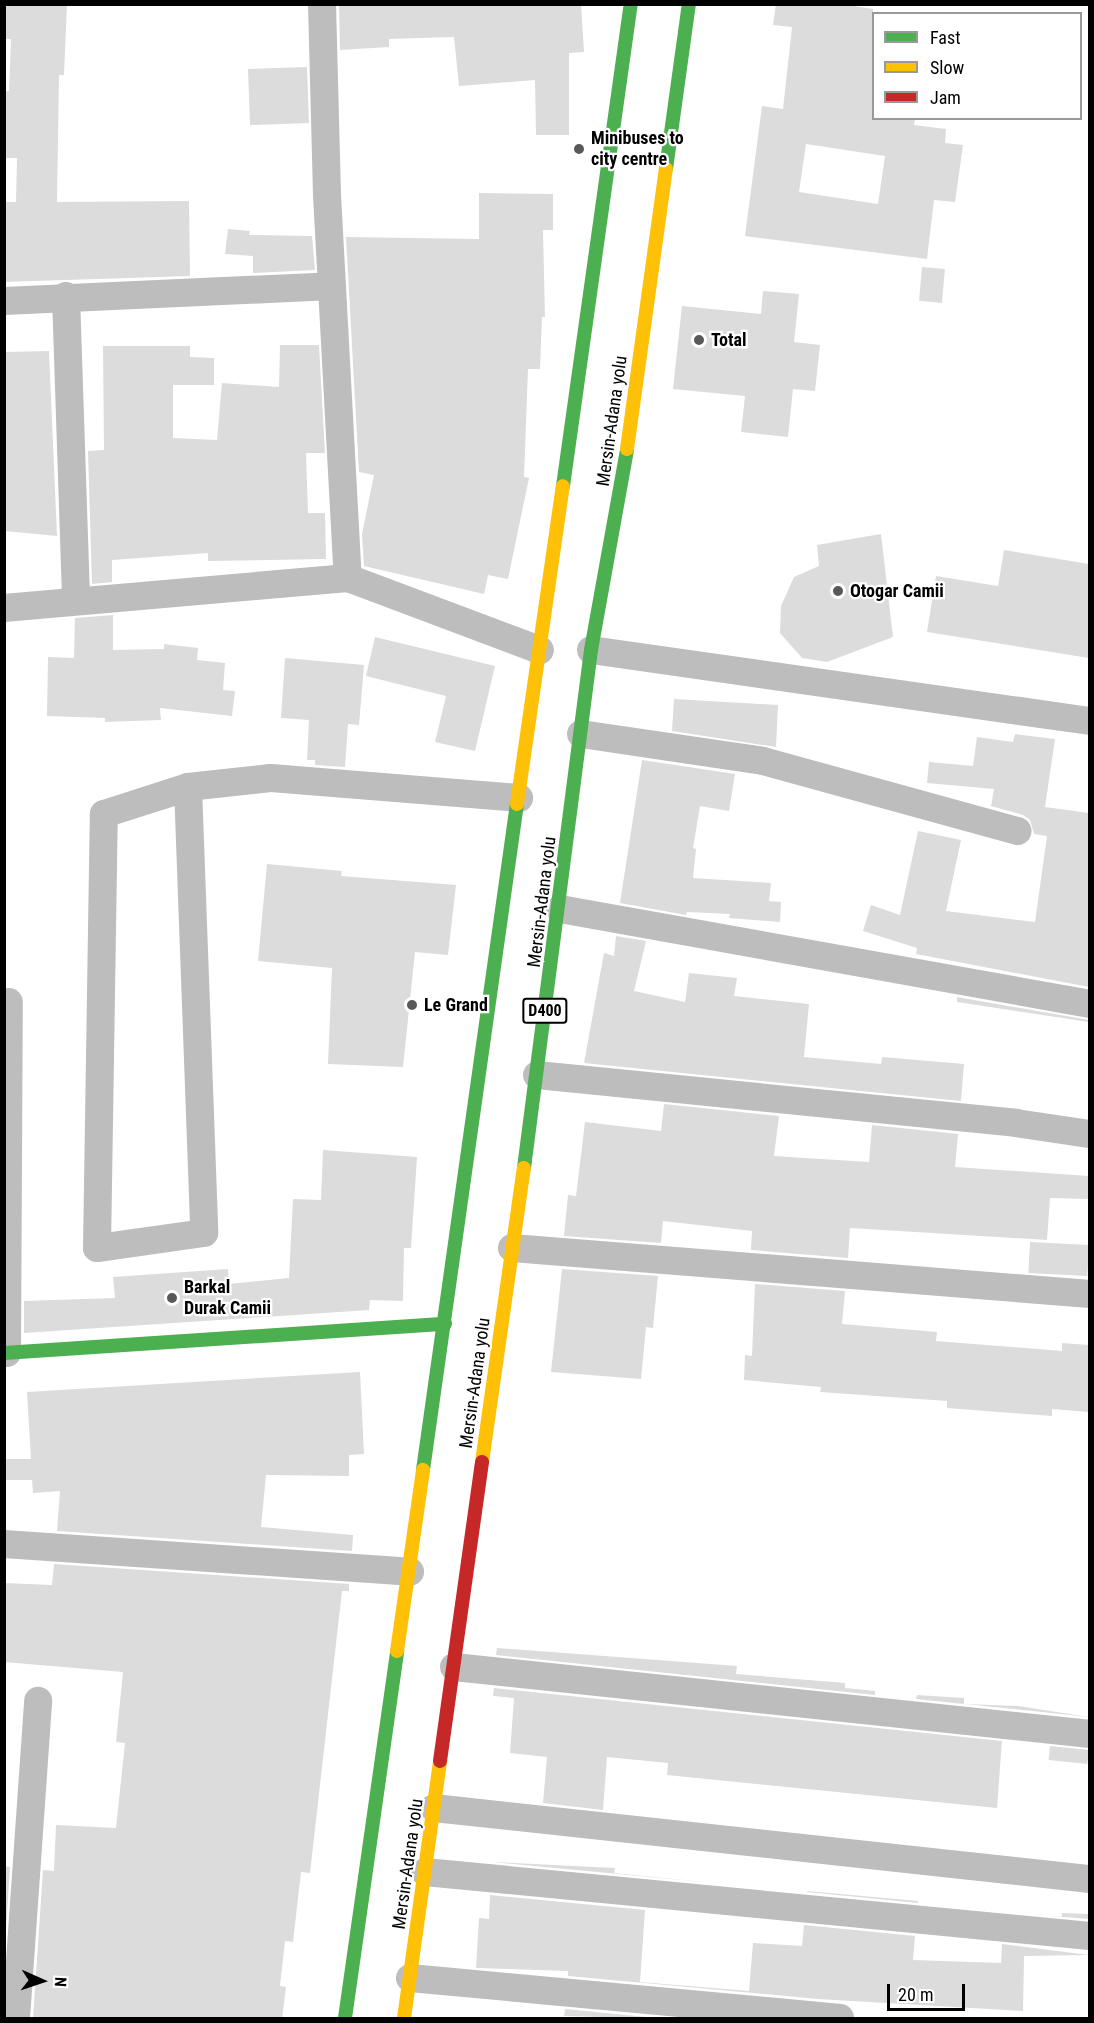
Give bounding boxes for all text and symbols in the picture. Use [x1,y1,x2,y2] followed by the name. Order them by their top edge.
[872,12,1082,120] legend
[930,27,961,48] text: Fast
[930,57,964,78] text: Slow
[930,87,961,108] text: Jam
[591,128,684,170] place label: Minibuses to city centre
[572,142,586,156] marker: Minibuses to city centre
[711,329,746,351] place label: Total
[692,333,706,347] marker: Total
[592,354,632,488] street label: Mersin-Adana yolu
[850,580,944,602] place label: Otogar Camii
[831,584,845,598] marker: Otogar Camii
[523,835,561,969] street label: Mersin-Adana yolu
[424,994,488,1016] place label: Le Grand
[405,998,419,1012] marker: Le Grand
[521,998,569,1024] road number: D400
[184,1277,271,1320] place label: Barkal Durak Camii
[165,1291,179,1305] marker: Barkal Durak Camii
[455,1316,495,1450] street label: Mersin-Adana yolu
[388,1797,428,1931] street label: Mersin-Adana yolu
[12,1951,72,2011] north arrow
[890,1972,968,2010] scale bar
[51,1977,70,1987] text: N
[898,1984,933,2005] text: 20 m

